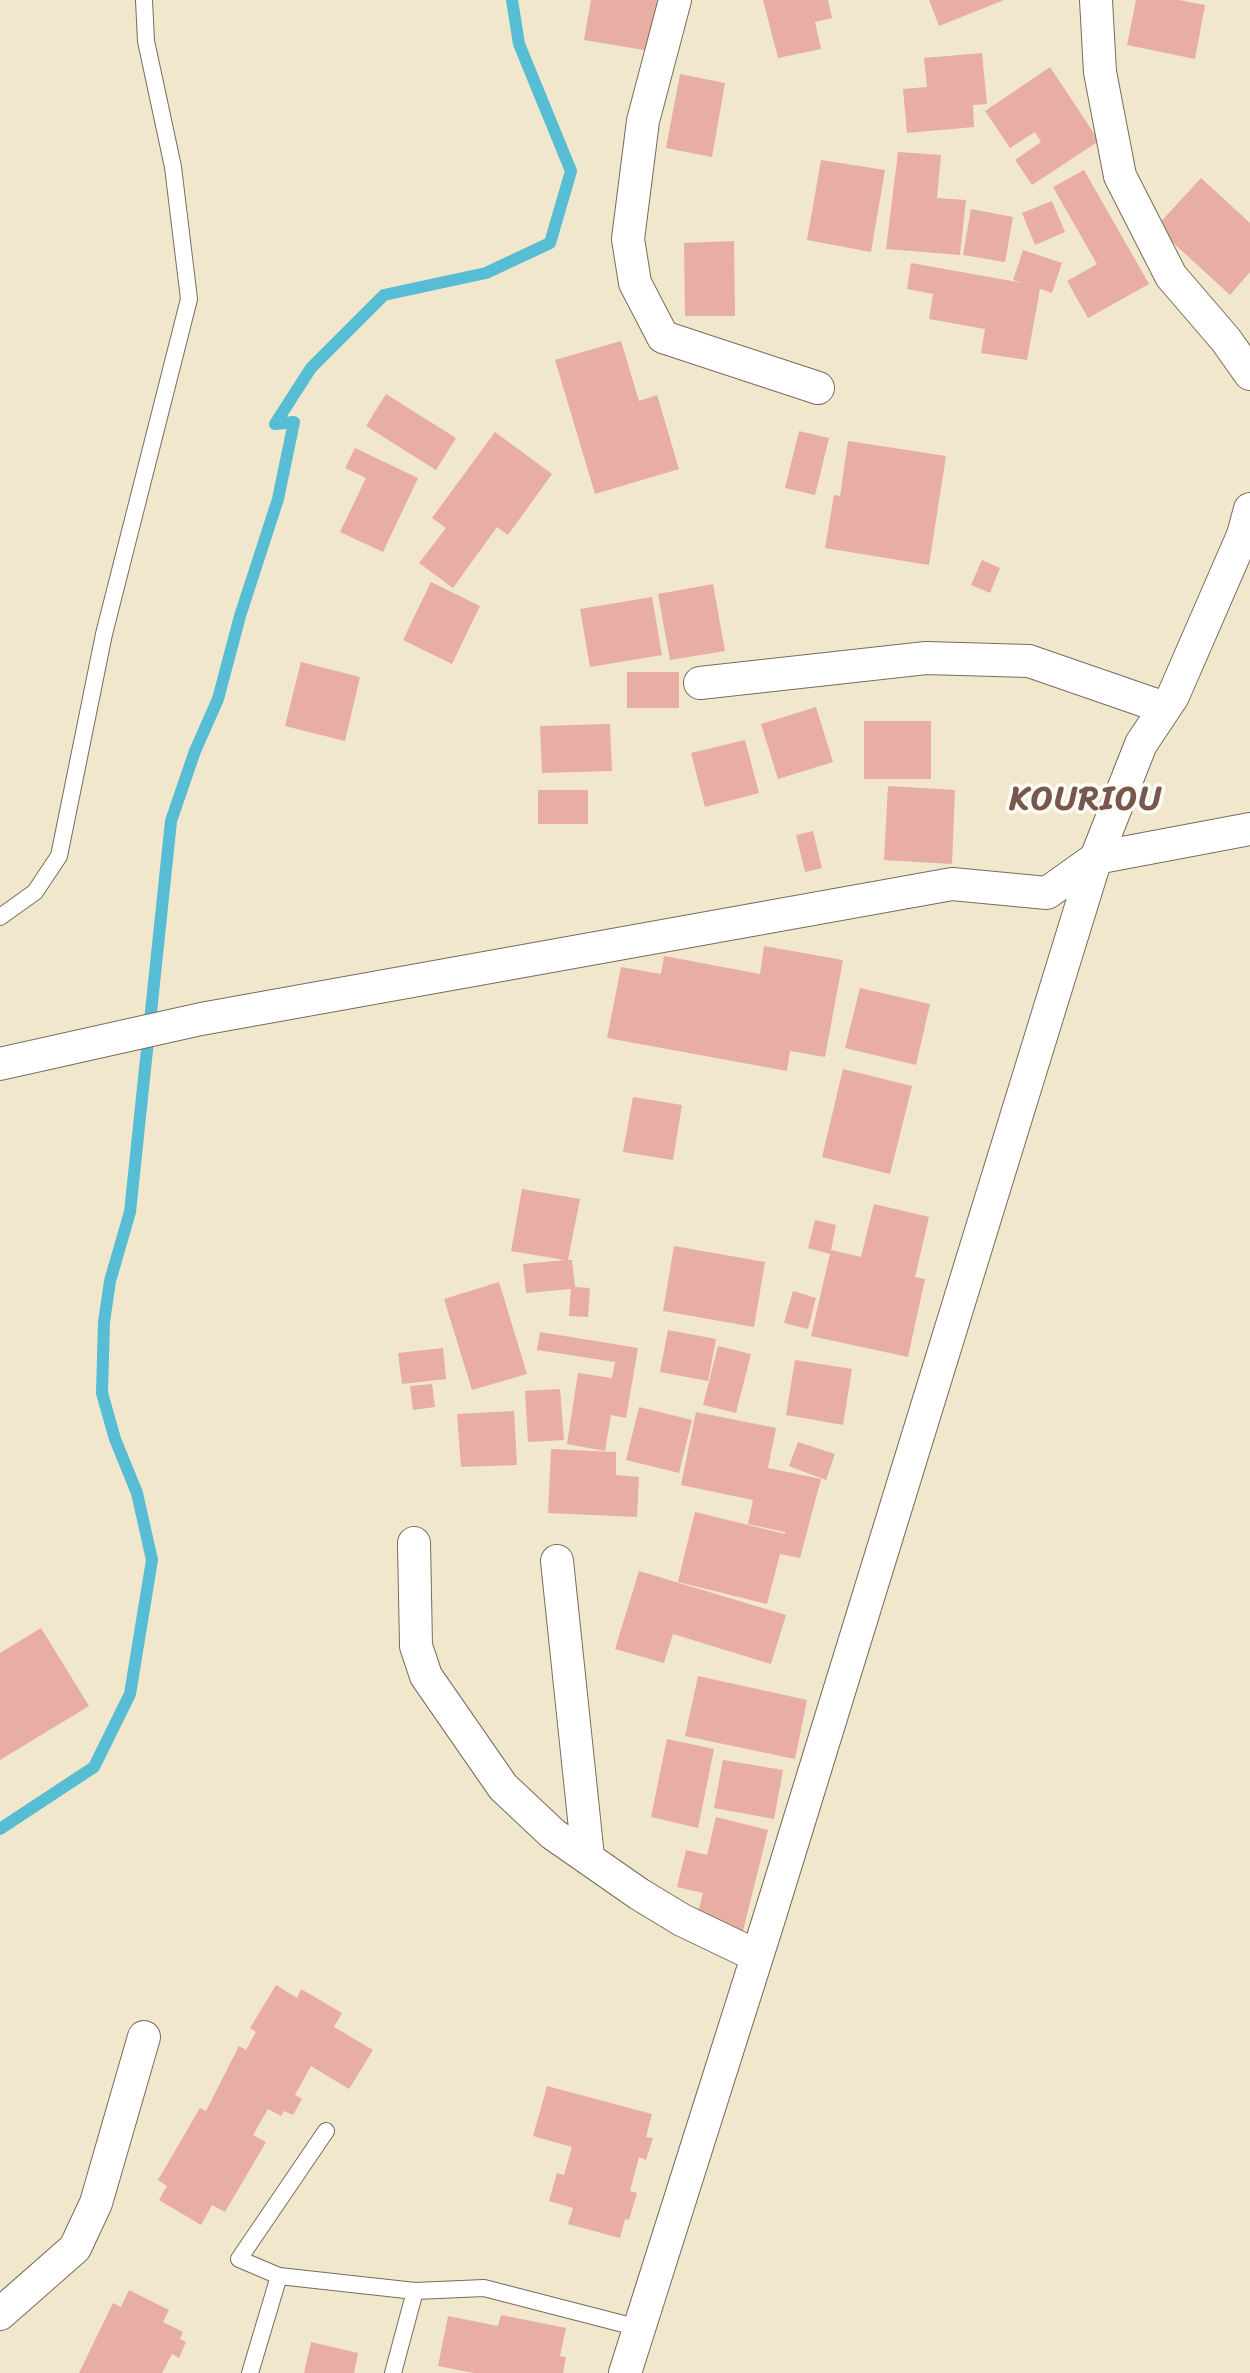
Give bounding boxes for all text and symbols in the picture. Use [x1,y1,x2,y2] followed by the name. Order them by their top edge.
[1012,781,1160,821] district label: KOURIOU

